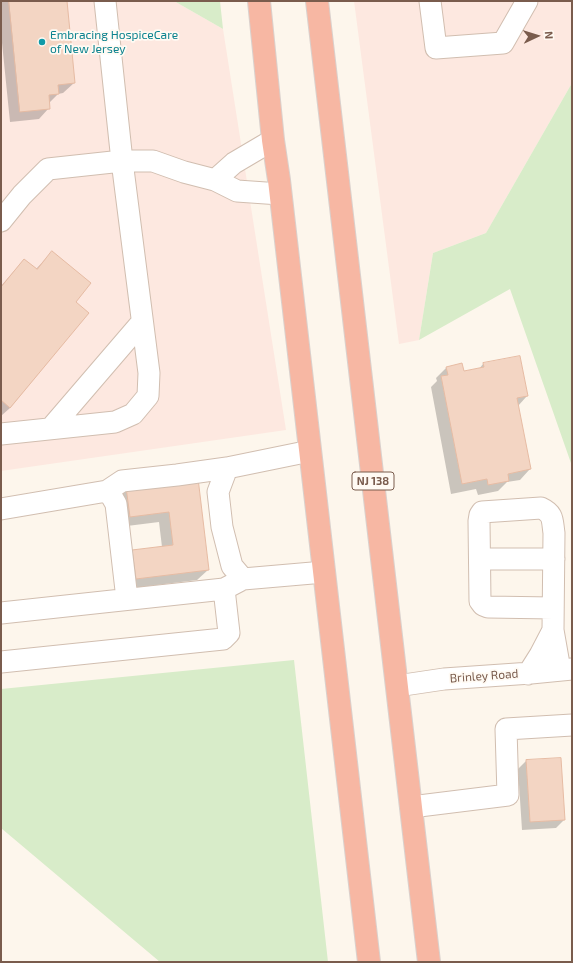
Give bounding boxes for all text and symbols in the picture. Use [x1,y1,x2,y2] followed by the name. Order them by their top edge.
[517,16,557,56] north arrow
[50,28,178,56] place label: Embracing HospiceCare of New Jersey
[543,31,556,40] text: N
[37,37,47,47] marker: Embracing HospiceCare of New Jersey
[352,472,394,490] road number: NJ 138
[449,666,519,686] street label: Brinley Road

